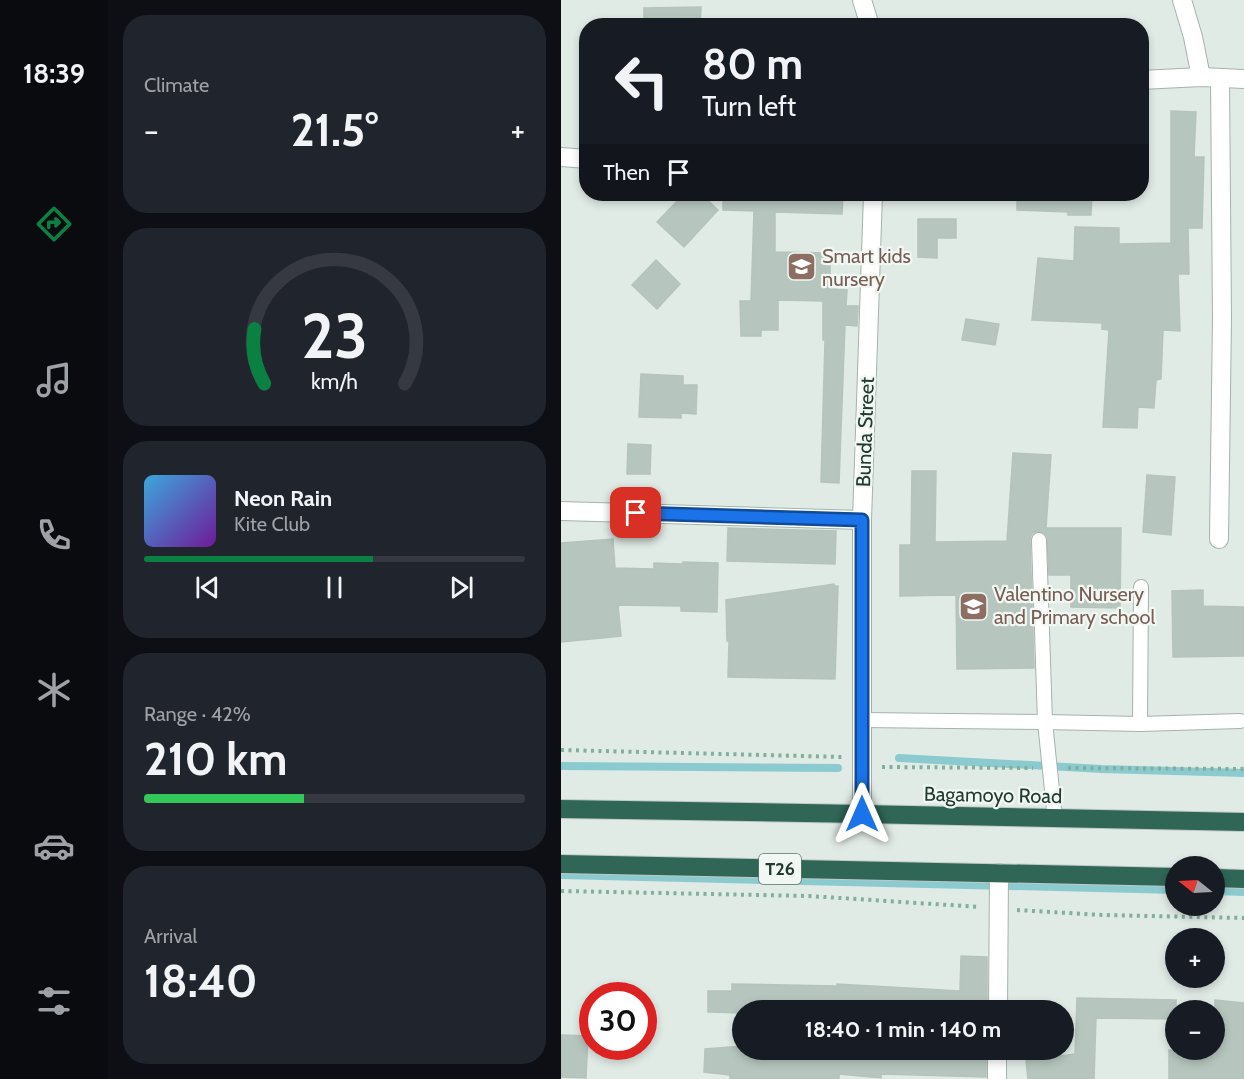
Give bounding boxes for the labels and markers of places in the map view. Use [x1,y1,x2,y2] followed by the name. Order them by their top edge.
[822,244,911,291] place label: Smart kids nursery
[785,251,817,283] school or university icon: Smart kids nursery
[610,487,661,538] pin
[994,582,1155,629] place label: Valentino Nursery and Primary school
[957,590,989,622] school or university icon: Valentino Nursery and Primary school

